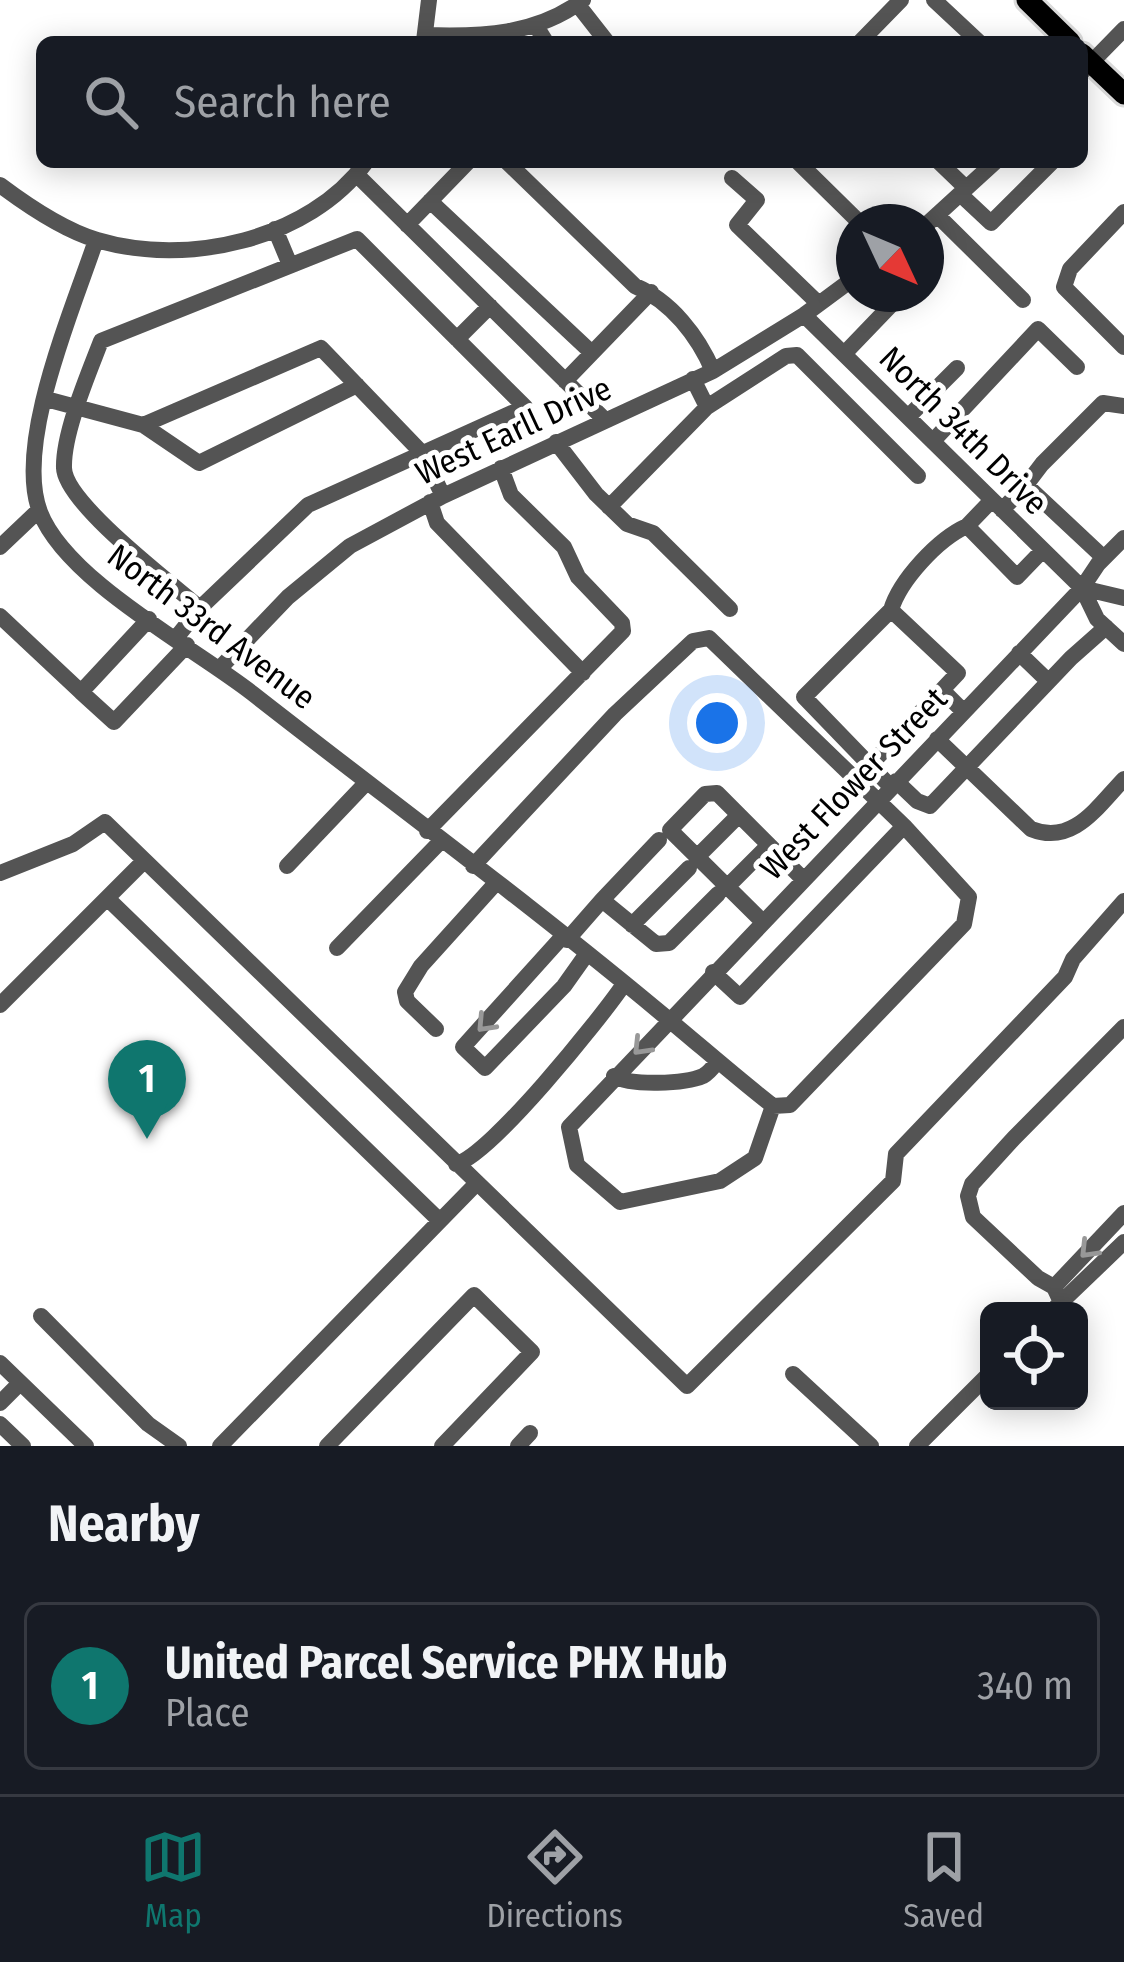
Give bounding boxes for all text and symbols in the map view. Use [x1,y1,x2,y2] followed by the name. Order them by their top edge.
[36,36,1088,168] search box
[78,69,144,135] icon: search
[174,75,391,129] text: Search here
[836,204,944,312] north arrow
[871,338,1056,523] street label: North 34th Drive
[409,368,618,494] street label: West Earll Drive
[100,536,323,718] street label: North 33rd Avenue
[752,679,956,888] street label: West Flower Street
[687,693,747,753] your location
[477,1010,499,1031] one-way arrow
[634,1034,656,1055] one-way arrow
[108,1040,186,1139] pin: 1
[1081,1236,1103,1258] one-way arrow
[980,1302,1088,1410] map controls
[980,1302,1088,1410] button: locate
[48,1493,200,1555] text: Nearby
[165,1636,728,1690] text: United Parcel Service PHX Hub
[82,1663,98,1709] text: 1
[977,1663,1073,1709] text: 340 m
[165,1690,249,1736] text: Place
[140,1824,206,1936] tab: Map
[486,1824,623,1936] tab: Directions
[903,1824,984,1936] tab: Saved

